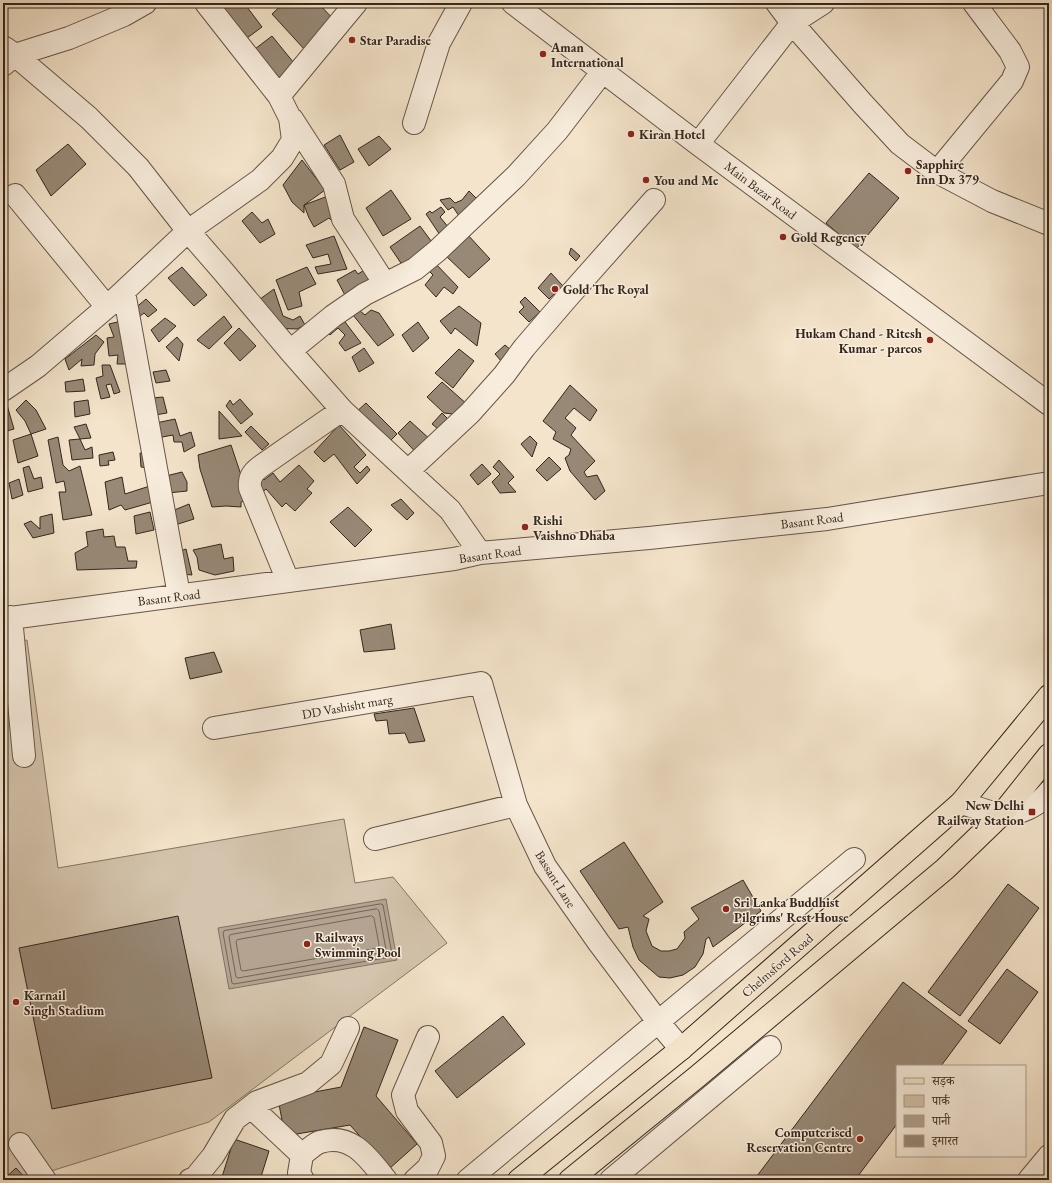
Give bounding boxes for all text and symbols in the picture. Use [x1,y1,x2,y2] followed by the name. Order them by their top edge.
[360,32,431,49] place label: Star Paradise
[347,35,357,45] marker: Star Paradise
[550,39,624,71] place label: Aman International
[538,49,548,59] marker: Aman International
[639,126,705,143] place label: Kiran Hotel
[626,129,636,139] marker: Kiran Hotel
[916,156,979,188] place label: Sapphire Inn Dx 379
[721,158,801,223] street label: Main Bazar Road
[903,166,913,176] marker: Sapphire Inn Dx 379
[654,172,719,189] place label: You and Me
[641,175,651,185] marker: You and Me
[791,229,867,246] place label: Gold Regency
[778,232,788,242] marker: Gold Regency
[563,281,649,298] place label: Gold The Royal
[550,284,560,294] marker: Gold The Royal
[795,325,923,357] place label: Hukam Chand - Ritesh Kumar - pareos
[925,335,935,345] marker: Hukam Chand - Ritesh Kumar - pareos
[780,508,845,533] street label: Basant Road
[533,512,615,544] place label: Rishi Vaishno Dhaba
[520,522,530,532] marker: Rishi Vaishno Dhaba
[458,542,523,567] street label: Basant Road
[137,585,202,610] street label: Basant Road
[300,690,394,723] street label: DD Vashisht marg
[937,797,1025,829] place label: New Delhi Railway Station
[1027,807,1037,817] marker: New Delhi Railway Station
[531,847,580,911] street label: Bassant Lane
[734,894,849,926] place label: Sri Lanka Buddhist Pilgrims' Rest House
[721,904,731,914] marker: Sri Lanka Buddhist Pilgrims' Rest House
[315,929,401,961] place label: Railways Swimming Pool
[738,929,817,1001] street label: Chelmsford Road
[302,939,312,949] marker: Railways Swimming Pool
[24,987,105,1019] place label: Karnail Singh Stadium
[11,997,21,1007] marker: Karnail Singh Stadium
[896,1065,1026,1157] legend
[931,1073,956,1089] text: सड़क
[931,1093,951,1109] text: पार्क
[931,1113,951,1129] text: पानी
[747,1124,853,1156] place label: Computerised Reservation Centre
[931,1133,959,1149] text: इमारत
[855,1134,865,1144] marker: Computerised Reservation Centre

